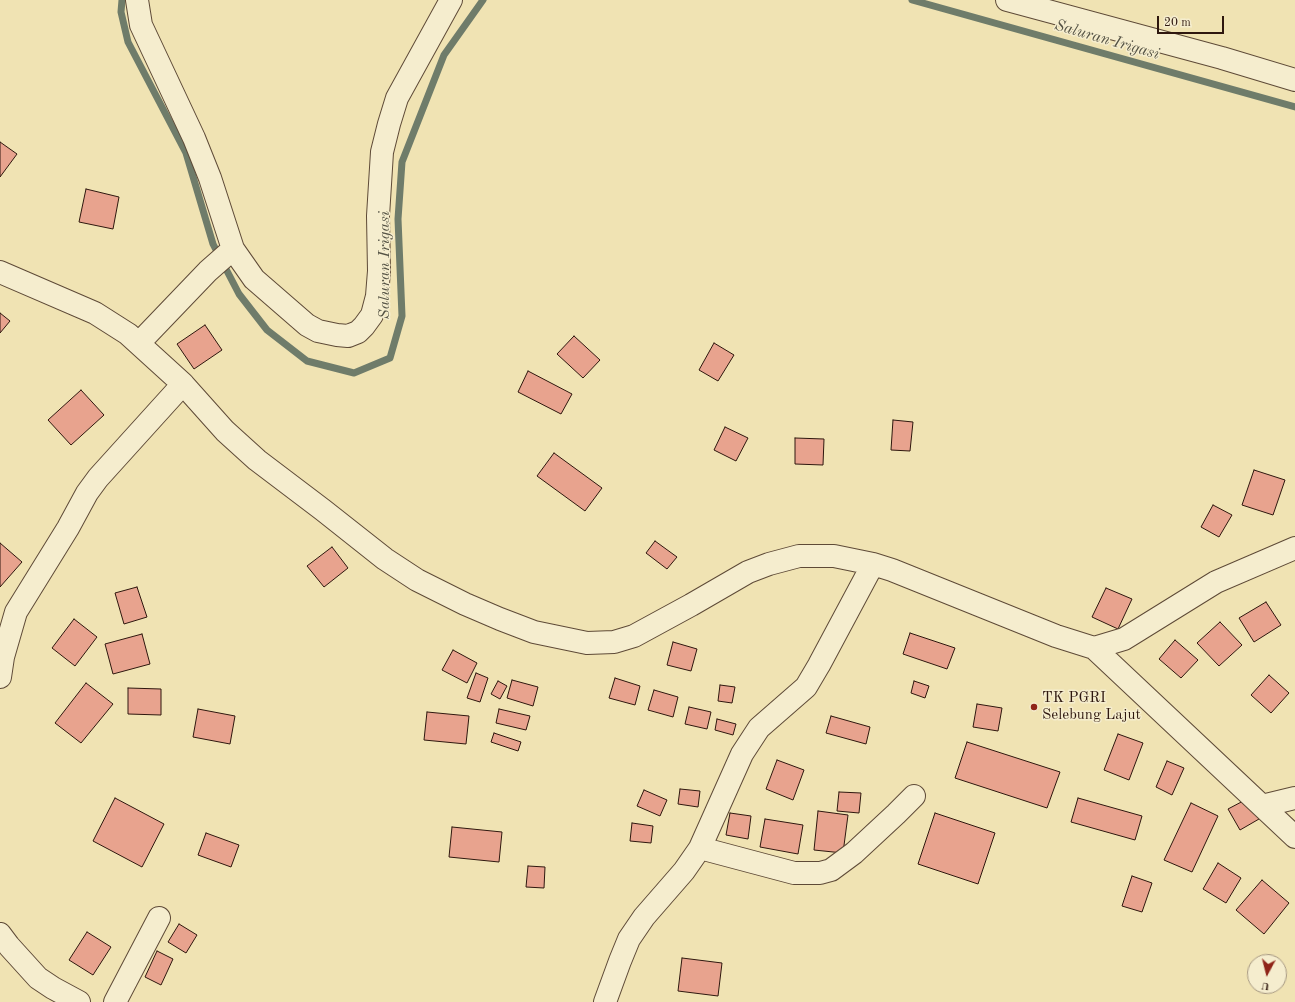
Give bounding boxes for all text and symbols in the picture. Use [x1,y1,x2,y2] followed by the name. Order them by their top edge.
[1159,8,1226,34] scale bar
[1052,16,1162,64] water label: Saluran Irigasi
[1164,17,1191,29] text: 20 m
[375,211,395,319] water label: Saluran Irigasi
[1042,689,1141,724] place label: TK PGRI Selebung Lajut
[1029,702,1039,712] marker: TK PGRI Selebung Lajut
[1247,954,1287,994] north arrow
[1261,979,1271,991] text: U

